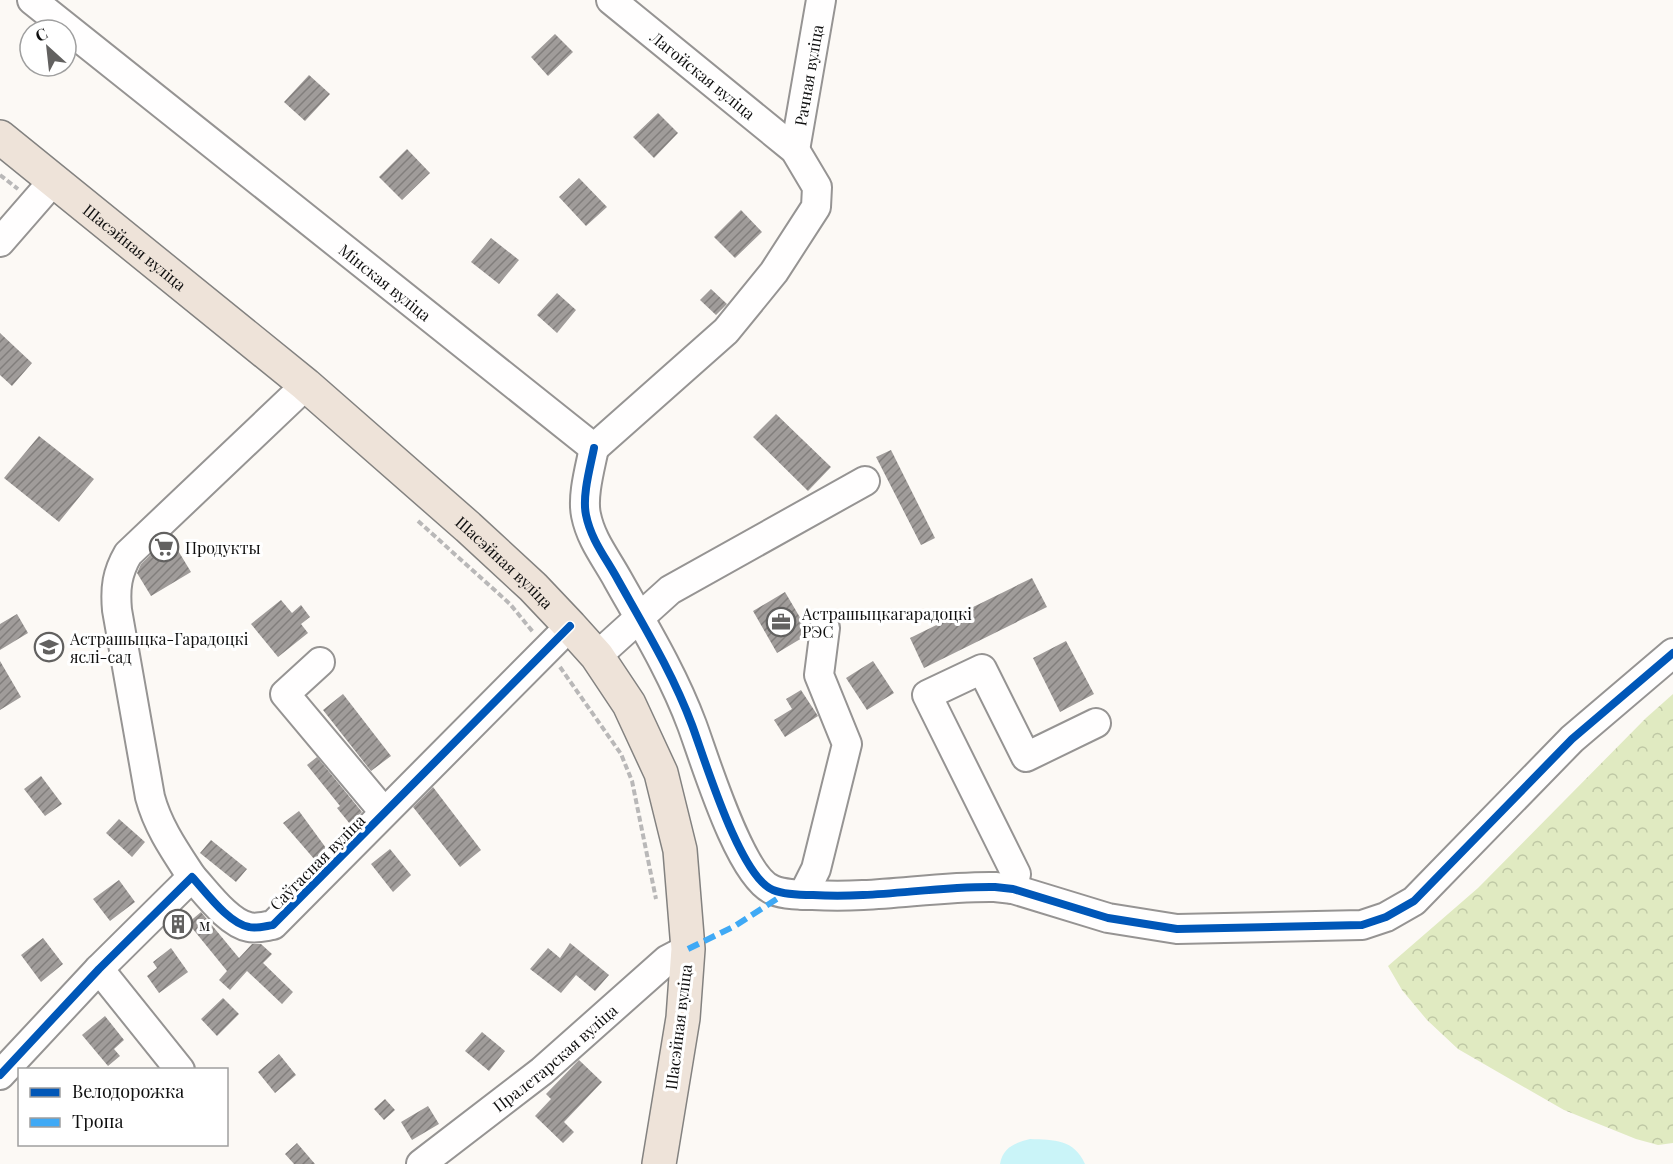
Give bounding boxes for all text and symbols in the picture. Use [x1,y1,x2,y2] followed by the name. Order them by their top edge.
[18,18,78,78] north arrow
[31,22,51,46] text: С
[789,23,827,127] street label: Рачная вуліца
[645,26,760,124] street label: Лагойская вуліца
[79,199,191,295] street label: Шасэйная вуліца
[335,239,436,325] street label: Мінская вуліца
[452,511,558,613] street label: Шасэйная вуліца
[148,531,180,563] supermarket icon: Продукты
[185,537,261,558] place label: Продукты
[801,603,972,642] place label: Астрашыцкагарадоцкі РЭС
[765,606,797,638] office icon: Астрашыцкагарадоцкі РЭС
[69,628,249,667] place label: Астрашыцка-Гарадоцкі яслі-сад
[33,631,65,663] school or university icon: Астрашыцка-Гарадоцкі яслі-сад
[265,810,369,914] street label: Саўгасная вуліца
[162,908,194,940] building icon: м
[199,914,210,935] place label: м
[660,963,696,1091] street label: Шасэйная вуліца
[488,999,621,1116] street label: Пралетарская вуліца
[18,1068,228,1146] legend
[72,1079,184,1103] text: Велодорожка
[72,1109,123,1133] text: Тропа

